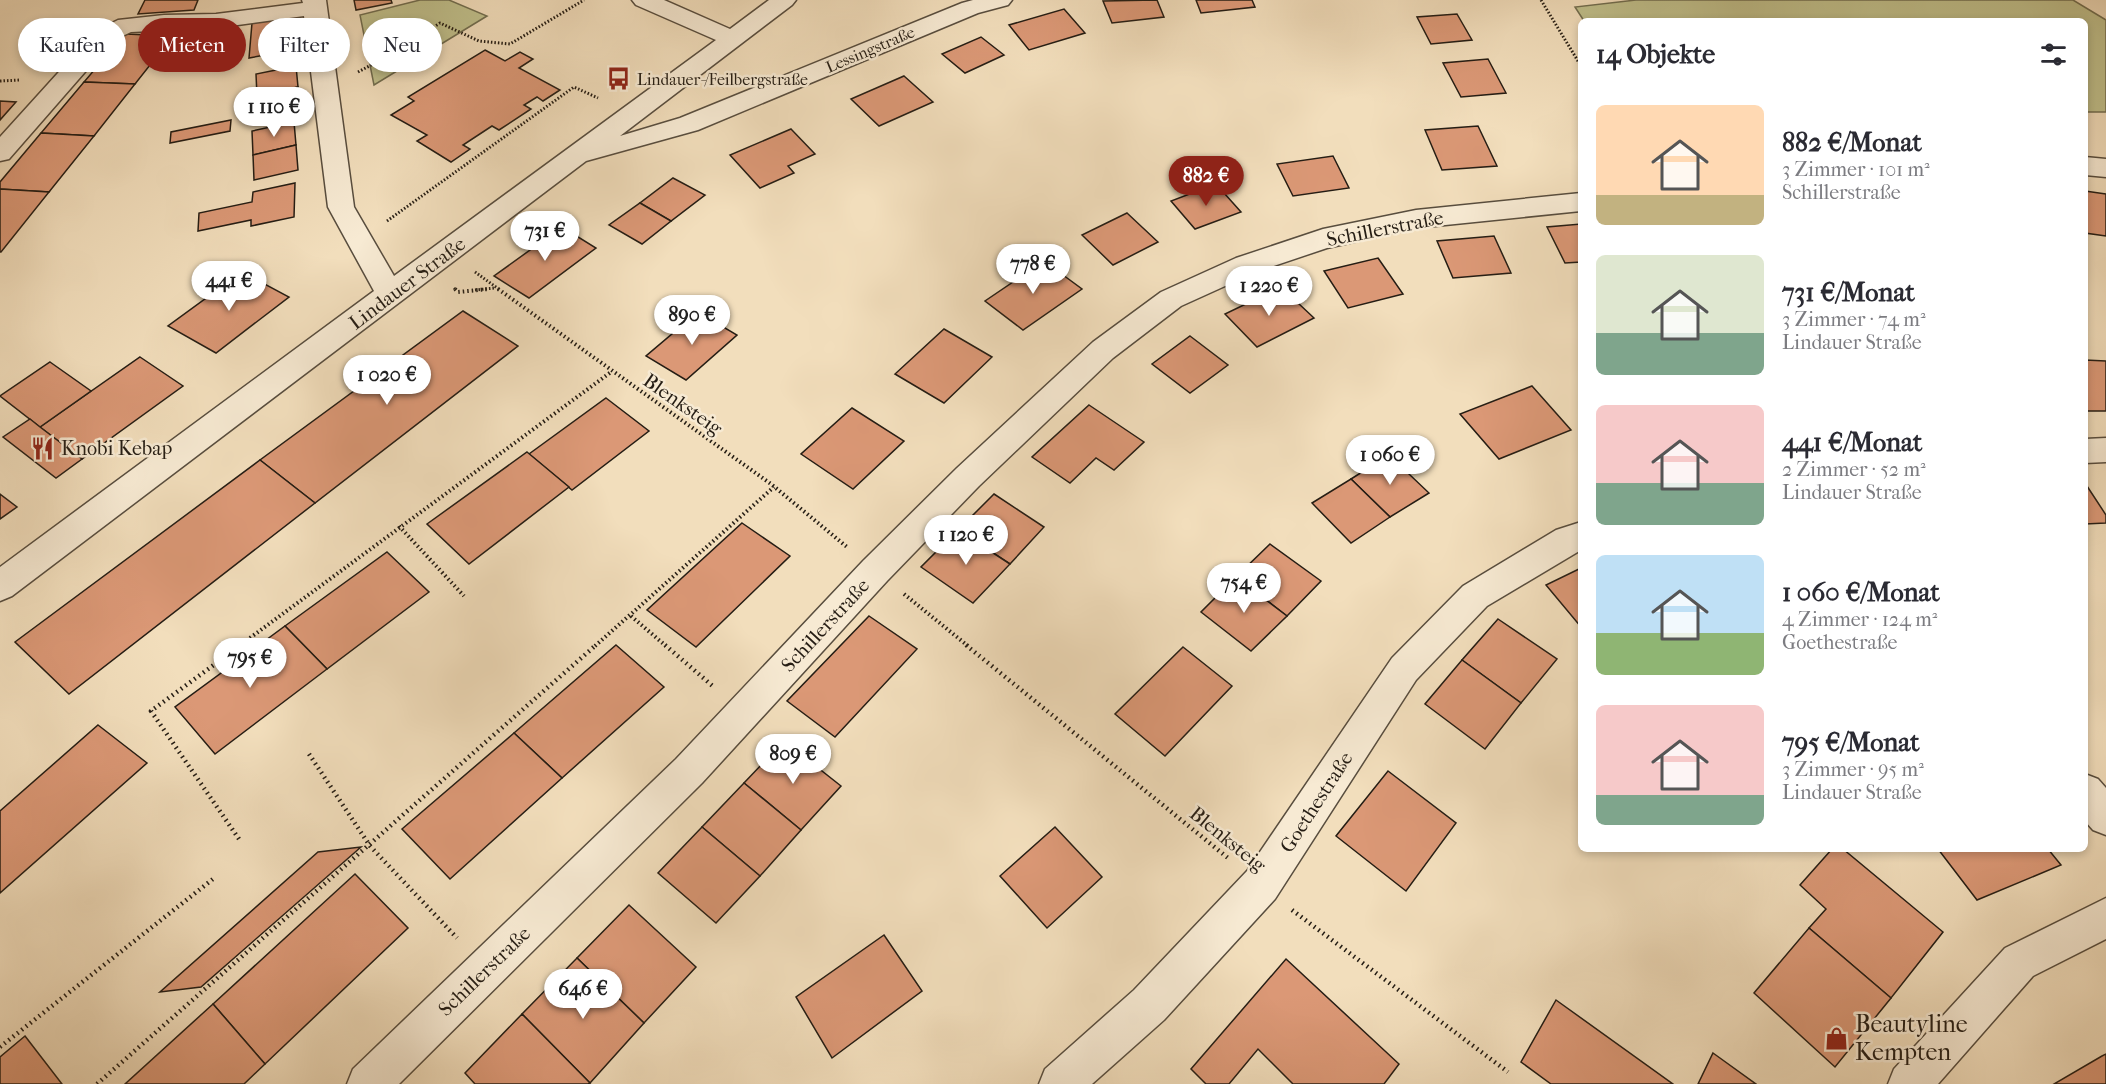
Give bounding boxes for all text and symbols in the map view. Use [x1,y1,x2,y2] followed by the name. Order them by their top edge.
[18,18,126,72] chip: Kaufen
[138,18,246,72] chip: Mieten
[258,18,350,72] chip: Filter
[362,18,442,72] chip: Neu
[823,22,917,77] street label: Lessingstraße
[2037,38,2070,71] icon: filters
[1596,39,1715,70] text: 14 Objekte
[606,66,632,92] bus stop icon: Lindauer-/Feilbergstraße
[637,70,808,89] place label: Lindauer-/Feilbergstraße
[219,87,329,138] pin: 1 110 €
[248,95,300,118] text: 1 110 €
[1782,127,1922,158] text: 882 €/Monat
[1644,129,1716,201] icon: home
[1164,156,1248,207] pin: 882 €
[1782,158,1930,181] text: 3 Zimmer · 101 m²
[1183,164,1229,187] text: 882 €
[1782,181,1901,204] text: Schillerstraße
[1325,206,1446,251] street label: Schillerstraße
[503,211,587,262] pin: 731 €
[524,219,566,242] text: 731 €
[345,232,470,335] street label: Lindauer Straße
[991,244,1075,295] pin: 778 €
[1010,252,1056,275] text: 778 €
[187,261,271,312] pin: 441 €
[1214,266,1324,317] pin: 1 220 €
[205,269,253,292] text: 441 €
[1239,274,1299,297] text: 1 220 €
[1782,277,1915,308] text: 731 €/Monat
[1644,279,1716,351] icon: home
[650,295,734,346] pin: 890 €
[668,303,716,326] text: 890 €
[1782,308,1926,331] text: 3 Zimmer · 74 m²
[1782,331,1922,354] text: Lindauer Straße
[332,355,442,406] pin: 1 020 €
[357,363,417,386] text: 1 020 €
[639,369,727,440] street label: Blenksteig
[1782,427,1922,458] text: 441 €/Monat
[1644,429,1716,501] icon: home
[30,435,56,461] restaurant icon: Knobi Kebap
[1335,435,1445,486] pin: 1 060 €
[61,437,172,460] place label: Knobi Kebap
[1360,443,1420,466] text: 1 060 €
[1782,458,1926,481] text: 2 Zimmer · 52 m²
[1782,481,1922,504] text: Lindauer Straße
[911,515,1021,566] pin: 1 120 €
[938,523,994,546] text: 1 120 €
[1202,563,1286,614] pin: 754 €
[1221,571,1267,594] text: 754 €
[776,574,874,677] street label: Schillerstraße
[1782,577,1940,608] text: 1 060 €/Monat
[1644,579,1716,651] icon: home
[1782,608,1938,631] text: 4 Zimmer · 124 m²
[1782,631,1898,654] text: Goethestraße
[208,638,292,689] pin: 795 €
[228,646,272,669] text: 795 €
[1782,727,1920,758] text: 795 €/Monat
[1644,729,1716,801] icon: home
[751,734,835,785] pin: 809 €
[769,742,817,765] text: 809 €
[1275,747,1358,857] street label: Goethestraße
[1782,758,1924,781] text: 3 Zimmer · 95 m²
[1782,781,1922,804] text: Lindauer Straße
[1185,802,1271,877] street label: Blenksteig
[434,922,535,1021] street label: Schillerstraße
[541,969,625,1020] pin: 646 €
[558,977,608,1000] text: 646 €
[1855,1010,1968,1066] place label: Beautyline Kempten
[1824,1025,1850,1051] shop icon: Beautyline Kempten

